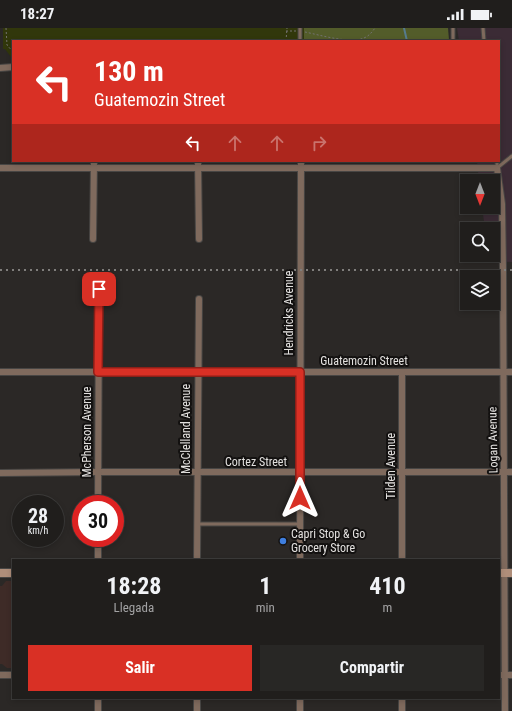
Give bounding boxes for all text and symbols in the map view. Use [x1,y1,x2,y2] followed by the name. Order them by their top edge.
[20,5,54,23] text: 18:27
[94,55,164,88] text: 130 m
[28,56,80,108] icon: left
[94,89,225,110] text: Guatemozin Street
[182,132,204,154] icon: left
[224,132,246,154] icon: ahead
[266,132,288,154] icon: ahead
[308,132,330,154] icon: right
[460,174,500,214] north arrow
[460,174,500,310] map controls
[460,222,500,262] button: search
[282,270,296,355] street label: Hendricks Avenue
[460,270,500,310] button: layers
[82,272,116,306] pin
[88,278,110,300] icon: arrive
[320,354,408,368] street label: Guatemozin Street
[179,384,193,474] street label: McClelland Avenue
[80,386,94,477] street label: McPherson Avenue
[485,406,501,473] street label: Logan Avenue
[384,432,398,499] street label: Tilden Avenue
[225,455,287,469] street label: Cortez Street
[279,477,321,519] position arrow
[72,495,124,547] speed limit sign: 30
[28,504,48,528] text: 28
[28,525,48,536] text: km/h
[291,527,365,555] place label: Capri Stop & Go Grocery Store
[278,536,288,546] marker: Capri Stop & Go Grocery Store
[106,572,161,600] text: 18:28
[259,572,271,600] text: 1
[369,572,406,600] text: 410
[114,600,154,615] text: Llegada
[256,600,275,615] text: min
[383,600,392,615] text: m
[28,645,252,691] button: Salir
[260,645,484,691] button: Compartir

